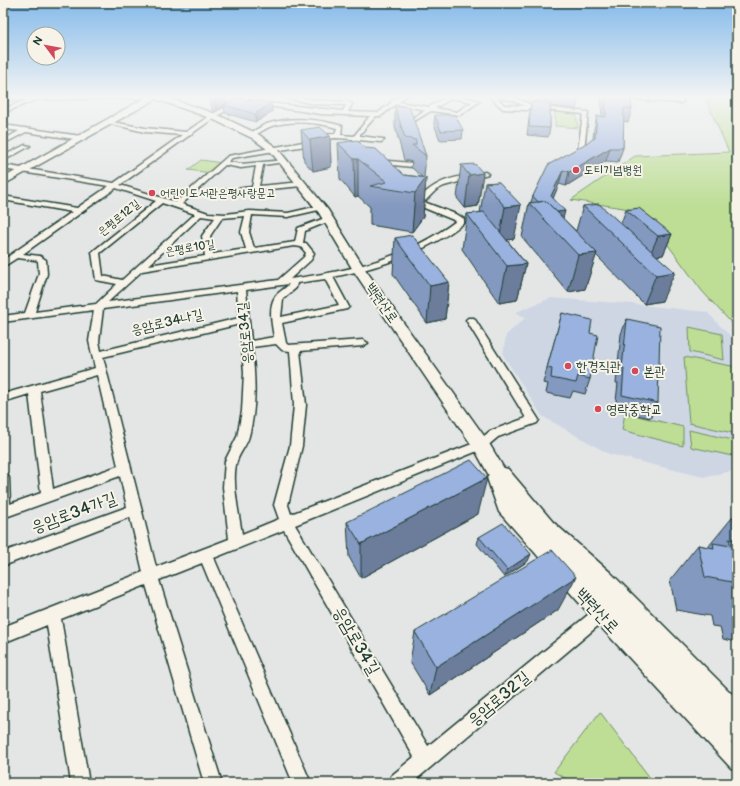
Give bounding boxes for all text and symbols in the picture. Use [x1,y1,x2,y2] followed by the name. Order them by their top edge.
[26,26,66,66] north arrow
[30,34,46,48] text: N
[584,163,642,178] place label: 도티기념병원
[571,165,581,175] marker: 도티기념병원
[160,186,276,201] place label: 어린이도서관은평사랑문고
[147,188,157,198] marker: 어린이도서관은평사랑문고
[95,196,144,240] street label: 은평로12길
[164,237,216,259] street label: 은평로10길
[362,280,402,326] street label: 백련산로
[234,301,256,365] street label: 응암로34길
[129,305,205,339] street label: 응암로34나길
[576,358,621,375] place label: 한경직관
[563,361,573,371] marker: 한경직관
[643,363,666,380] place label: 본관
[630,366,640,376] marker: 본관
[606,401,662,418] place label: 영락중학교
[593,404,603,414] marker: 영락중학교
[29,488,120,538] street label: 응암로34가길
[571,584,623,638] street label: 백련산로
[328,603,384,679] street label: 응암로34길
[464,667,534,731] street label: 응암로32길

